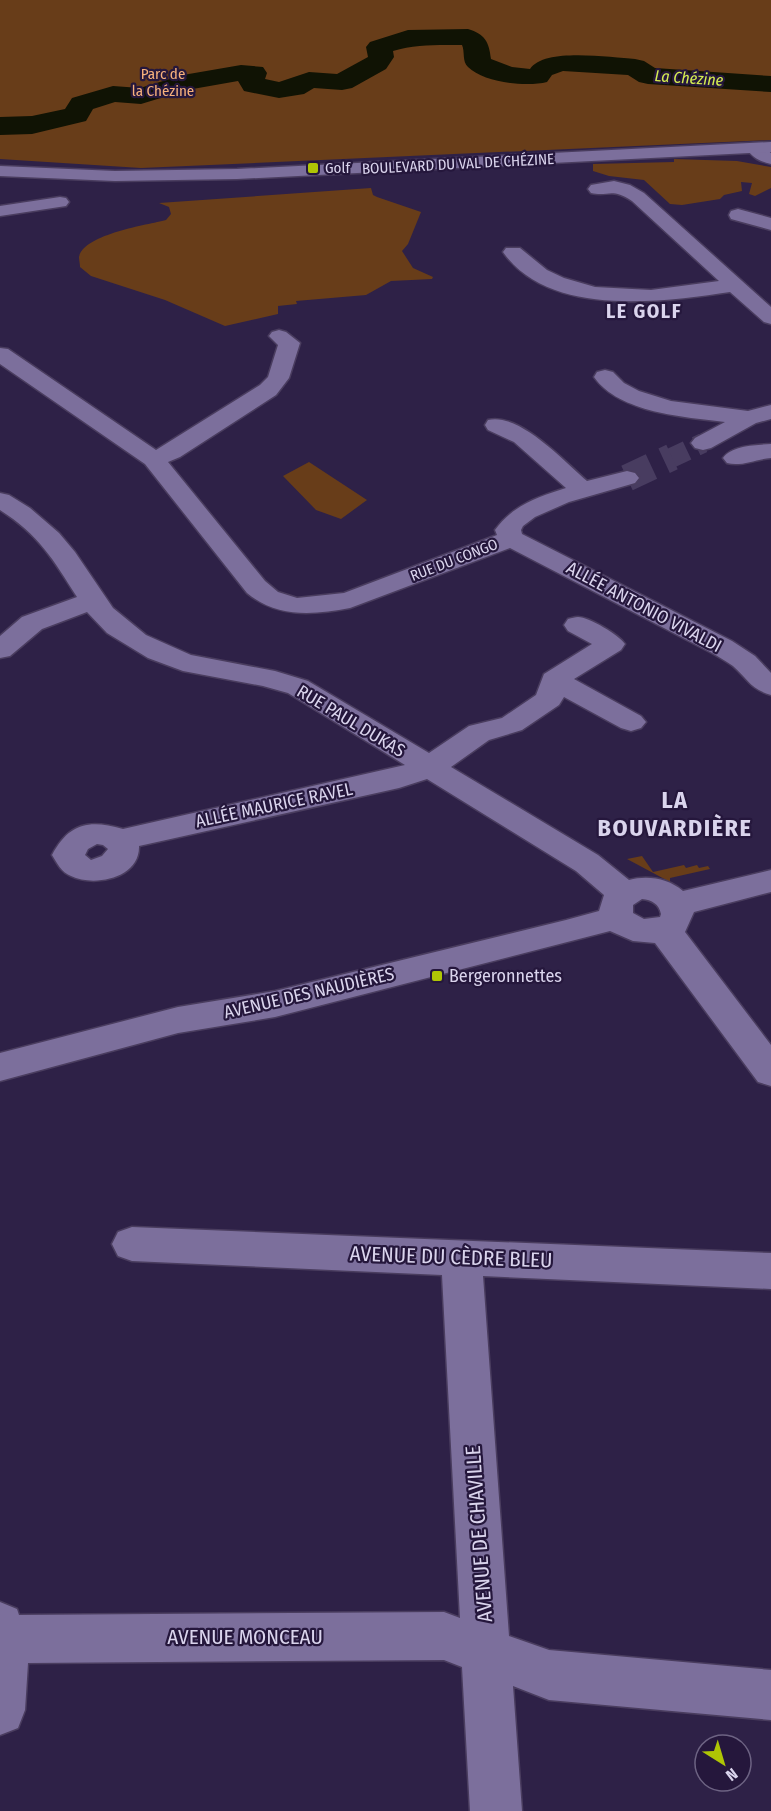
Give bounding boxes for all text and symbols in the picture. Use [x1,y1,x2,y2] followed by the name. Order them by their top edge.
[132,65,194,100] park label: Parc de la Chézine
[654,66,724,90] water label: La Chézine
[361,150,555,178] street label: BOULEVARD DU VAL DE CHÉZINE
[325,159,351,177] place label: Golf
[306,161,320,175] marker: Golf
[606,299,682,323] district label: LE GOLF
[408,535,500,585] street label: RUE DU CONGO
[563,556,726,657] street label: ALLÉE ANTONIO VIVALDI
[293,680,409,762] street label: RUE PAUL DUKAS
[193,777,355,832] street label: ALLÉE MAURICE RAVEL
[598,786,752,842] district label: LA BOUVARDIÈRE
[221,962,396,1023] street label: AVENUE DES NAUDIÈRES
[449,965,562,987] place label: Bergeronnettes
[430,969,444,983] marker: Bergeronnettes
[349,1240,553,1274] street label: AVENUE DU CÈDRE BLEU
[460,1445,498,1623] street label: AVENUE DE CHAVILLE
[167,1624,323,1650] street label: AVENUE MONCEAU
[693,1733,753,1793] north arrow
[722,1764,741,1785] text: N

